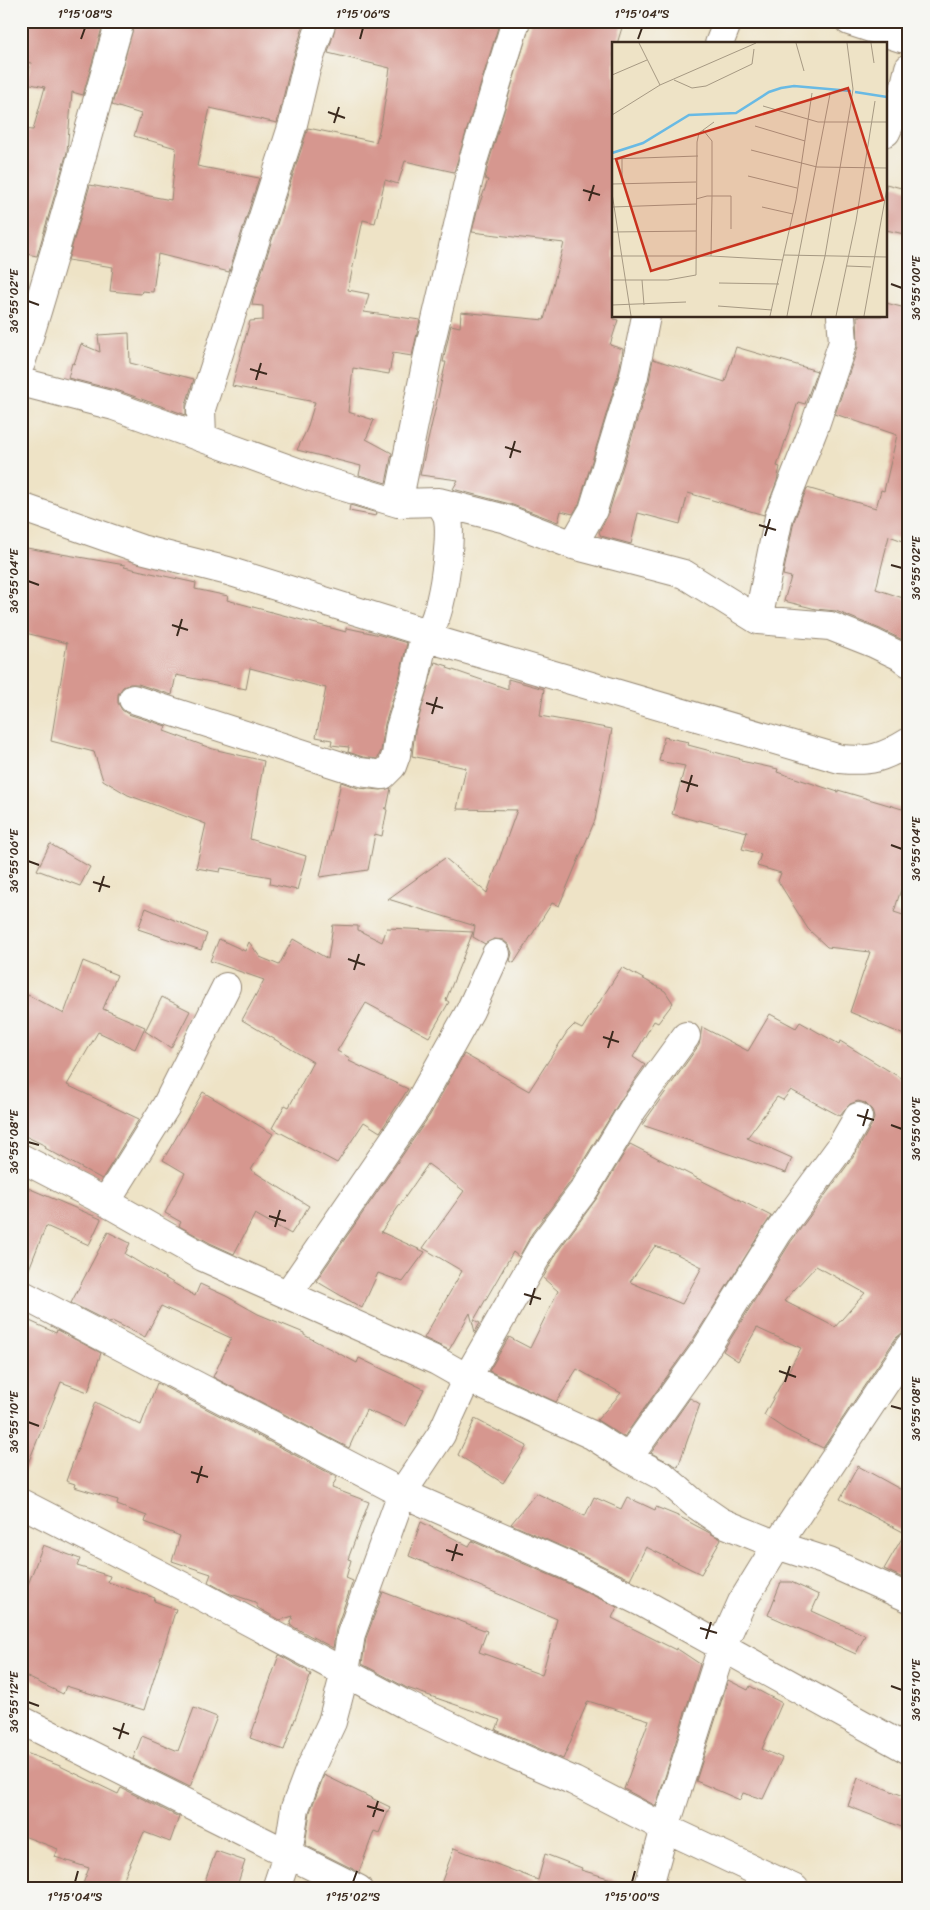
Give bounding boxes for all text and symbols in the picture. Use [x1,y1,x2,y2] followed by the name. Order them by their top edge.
[58,3,113,25] text: 1°15'08"S
[336,3,391,25] text: 1°15'06"S
[615,3,670,25] text: 1°15'04"S
[612,42,888,318] inset map
[905,254,927,320] text: 36°55'00"E
[3,268,25,333] text: 36°55'02"E
[905,535,927,600] text: 36°55'02"E
[3,547,25,613] text: 36°55'04"E
[905,815,927,881] text: 36°55'04"E
[3,828,25,893] text: 36°55'06"E
[905,1096,927,1161] text: 36°55'06"E
[3,1109,25,1174] text: 36°55'08"E
[905,1376,927,1441] text: 36°55'08"E
[3,1390,25,1453] text: 36°55'10"E
[905,1658,927,1721] text: 36°55'10"E
[3,1670,25,1733] text: 36°55'12"E
[48,1886,103,1908] text: 1°15'04"S
[326,1886,381,1908] text: 1°15'02"S
[605,1886,660,1908] text: 1°15'00"S

